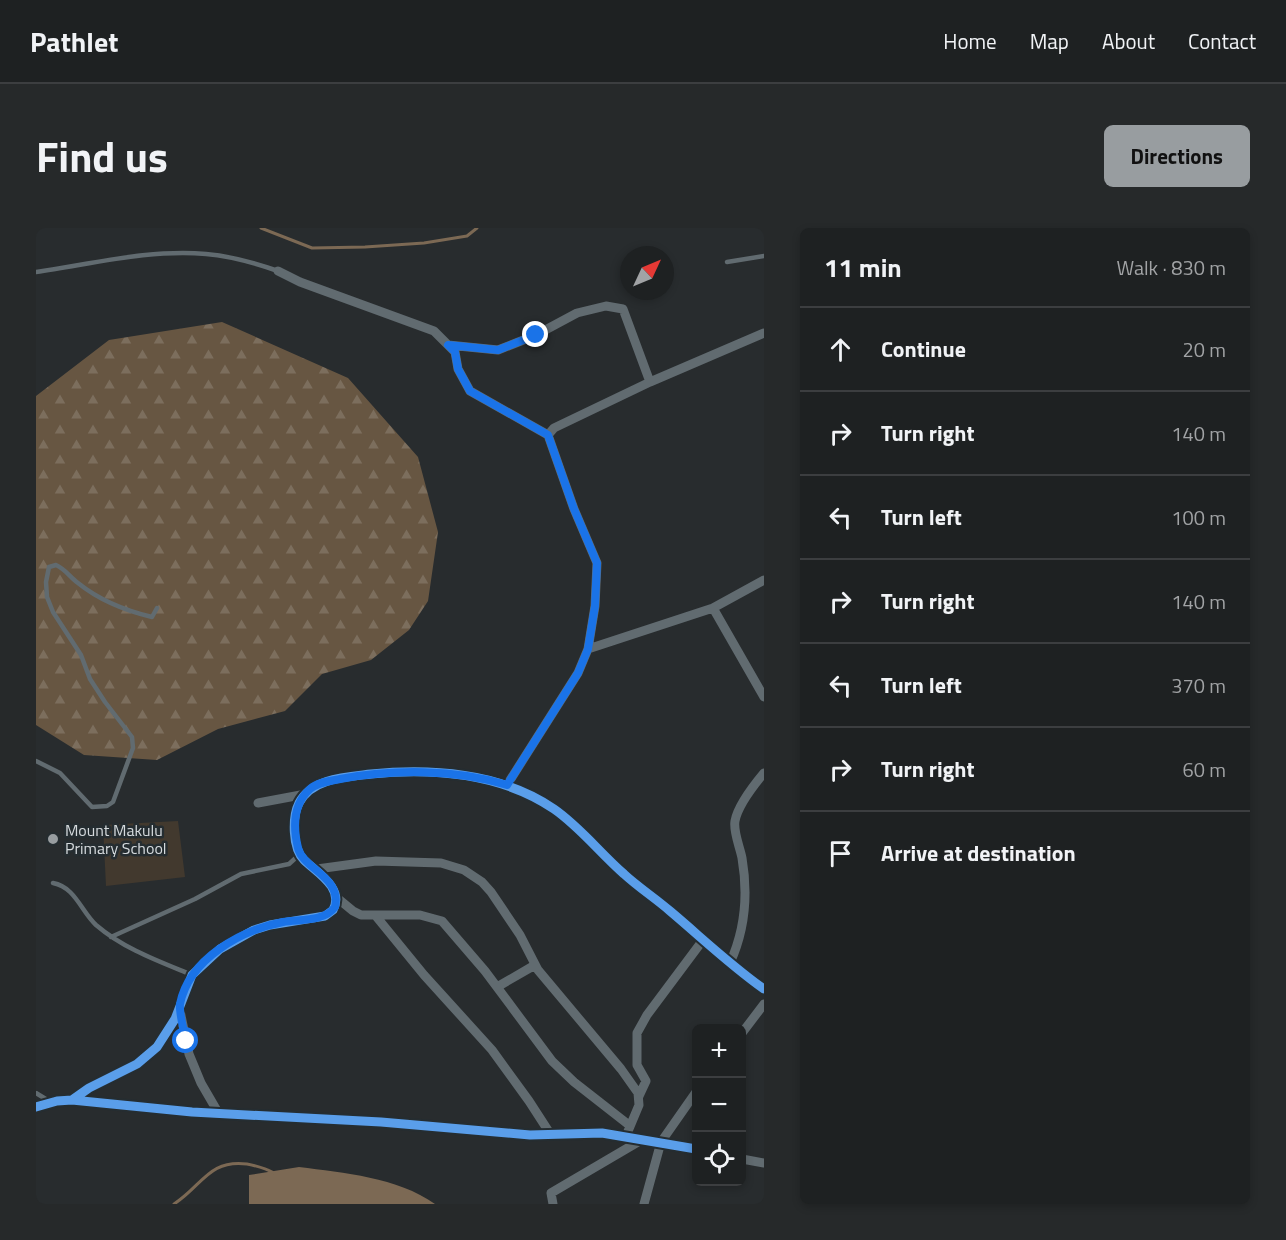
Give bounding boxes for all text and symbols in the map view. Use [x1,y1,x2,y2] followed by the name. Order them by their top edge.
[30,20,118,63] text: Pathlet
[943,25,997,57] text: Home
[1030,25,1069,57] text: Map
[1102,25,1155,57] text: About
[1188,25,1256,57] text: Contact
[36,124,168,188] text: Find us
[1104,125,1250,187] button: Directions
[620,246,674,300] north arrow
[824,248,902,287] text: 11 min
[1117,252,1226,283] text: Walk · 830 m
[522,321,548,347] route end
[881,332,966,366] text: Continue
[824,333,857,366] icon: ahead
[1182,334,1226,365] text: 20 m
[881,416,975,450] text: Turn right
[824,417,857,450] icon: right
[1171,418,1226,449] text: 140 m
[881,500,962,534] text: Turn left
[824,501,857,534] icon: left
[1171,502,1226,533] text: 100 m
[881,584,975,618] text: Turn right
[824,585,857,618] icon: right
[1171,586,1226,617] text: 140 m
[881,668,962,702] text: Turn left
[824,669,857,702] icon: left
[1171,670,1226,701] text: 370 m
[881,752,975,786] text: Turn right
[824,753,857,786] icon: right
[1182,754,1226,785] text: 60 m
[65,818,167,860] place label: Mount Makulu Primary School
[46,832,60,846] marker: Mount Makulu Primary School
[881,836,1076,870] text: Arrive at destination
[824,837,857,870] icon: arrive
[692,1024,746,1186] map controls
[692,1024,746,1078] button: +
[172,1027,198,1053] route start
[692,1078,746,1132] button: −
[692,1132,746,1186] button: locate

